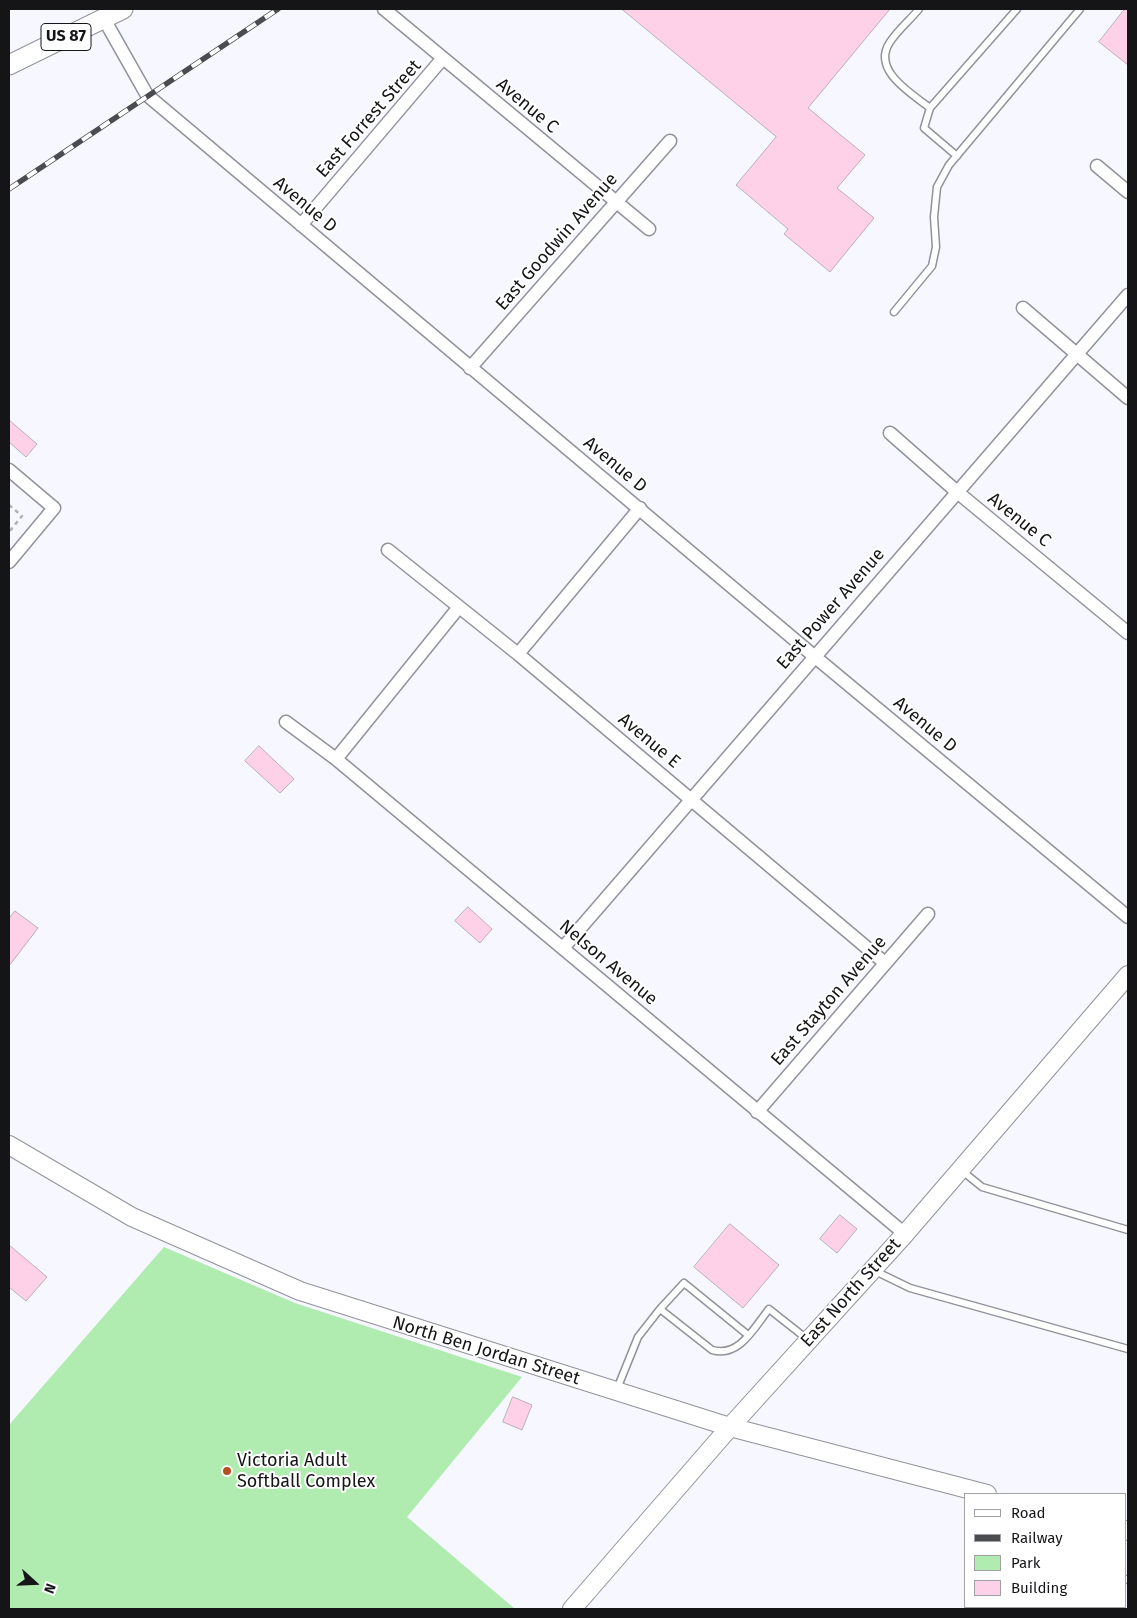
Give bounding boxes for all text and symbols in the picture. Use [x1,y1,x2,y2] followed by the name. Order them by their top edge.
[41,24,91,51] road number: US 87
[312,56,426,182] street label: East Forrest Street
[491,74,563,138] street label: Avenue C
[491,169,623,315] street label: East Goodwin Avenue
[269,172,341,238] street label: Avenue D
[579,432,651,498] street label: Avenue D
[983,488,1055,552] street label: Avenue C
[773,544,889,674] street label: East Power Avenue
[889,692,961,758] street label: Avenue D
[614,709,684,773] street label: Avenue E
[555,916,661,1010] street label: Nelson Avenue
[767,932,891,1070] street label: East Stayton Avenue
[796,1234,906,1352] street label: East North Street
[390,1312,582,1390] street label: North Ben Jordan Street
[237,1450,375,1492] place label: Victoria Adult Softball Complex
[221,1465,233,1477] marker: Victoria Adult Softball Complex
[964,1493,1127,1608] legend
[1011,1504,1046,1522] text: Road
[1011,1529,1063,1547] text: Railway
[1011,1554,1041,1572] text: Park
[10,1558,60,1608] north arrow
[1011,1579,1067,1597] text: Building
[40,1581,59,1596] text: N

